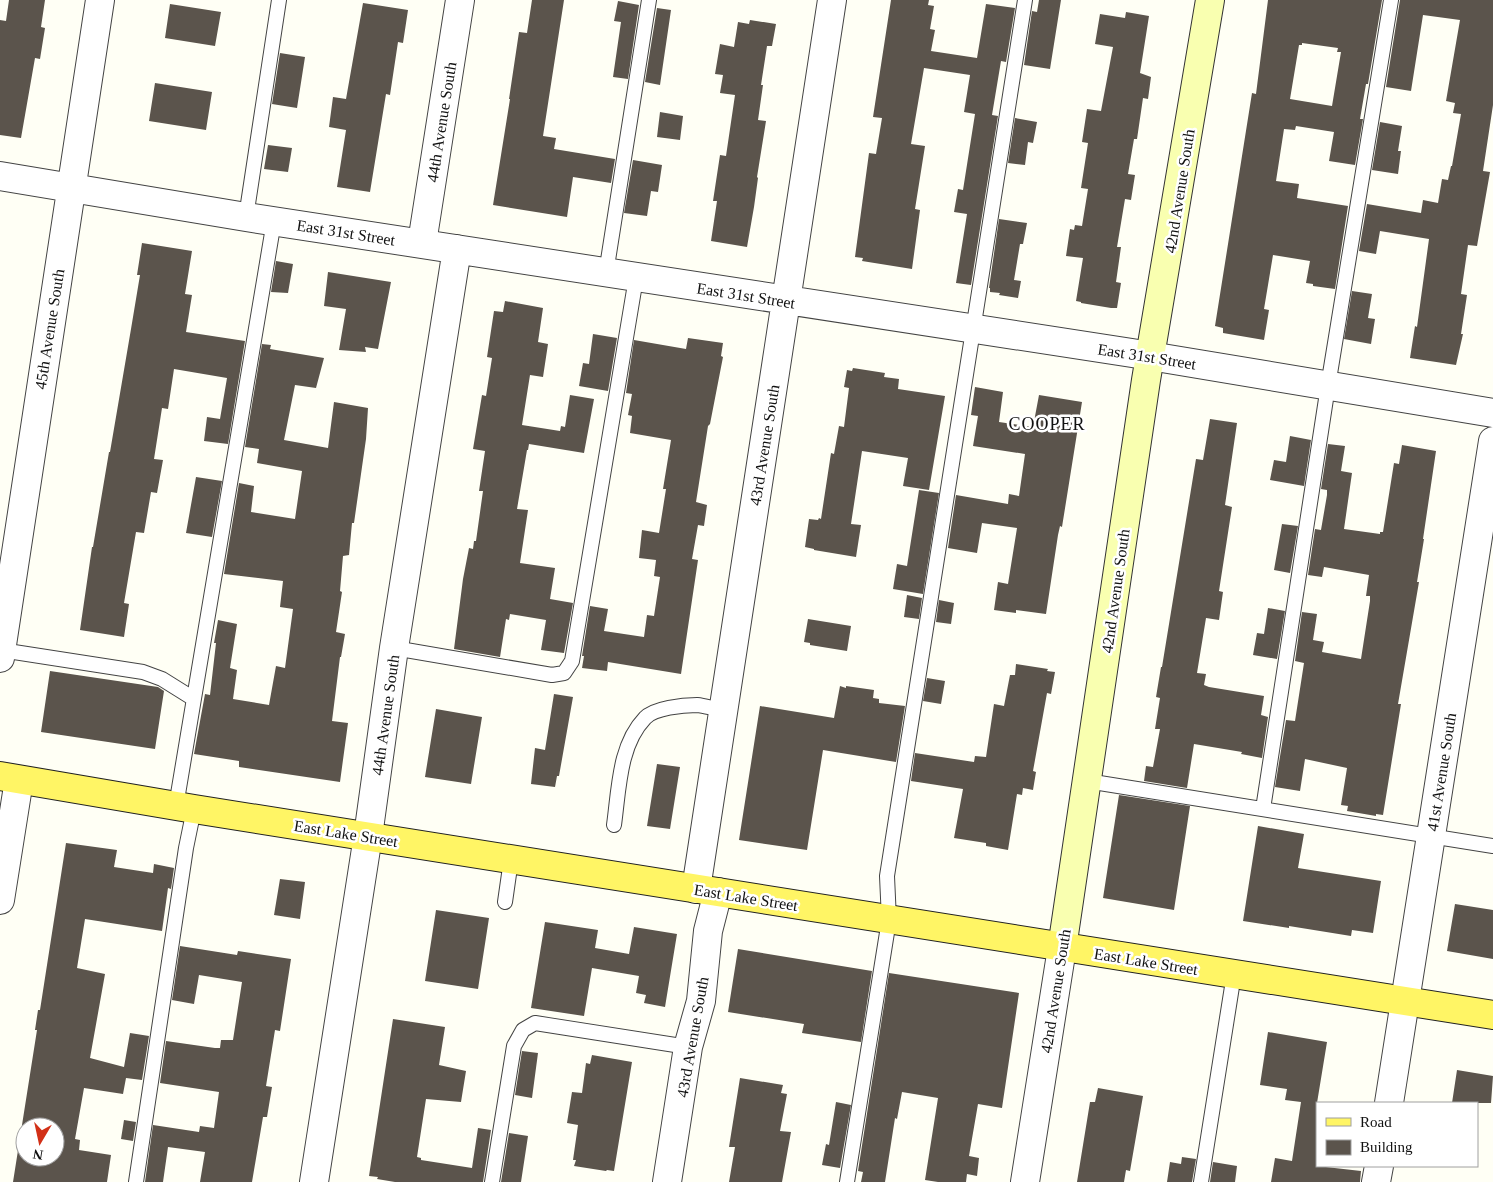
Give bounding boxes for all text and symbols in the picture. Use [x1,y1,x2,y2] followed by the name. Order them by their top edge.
[424,61,459,183] street label: 44th Avenue South
[1161,128,1198,254] street label: 42nd Avenue South
[295,216,397,249] street label: East 31st Street
[32,268,67,390] street label: 45th Avenue South
[695,279,797,312] street label: East 31st Street
[1096,340,1198,373] street label: East 31st Street
[747,383,782,507] street label: 43rd Avenue South
[1008,414,1086,434] district label: COOPER
[1098,528,1133,654] street label: 42nd Avenue South
[369,654,402,776] street label: 44th Avenue South
[1424,712,1459,833] street label: 41st Avenue South
[293,817,400,850] street label: East Lake Street
[693,881,800,914] street label: East Lake Street
[1037,928,1074,1054] street label: 42nd Avenue South
[1093,945,1200,978] street label: East Lake Street
[673,975,711,1099] street label: 43rd Avenue South
[1316,1102,1478,1167] legend
[1360,1114,1392,1130] text: Road
[15,1117,65,1167] north arrow
[1360,1139,1413,1155] text: Building
[32,1146,44,1163] text: N

